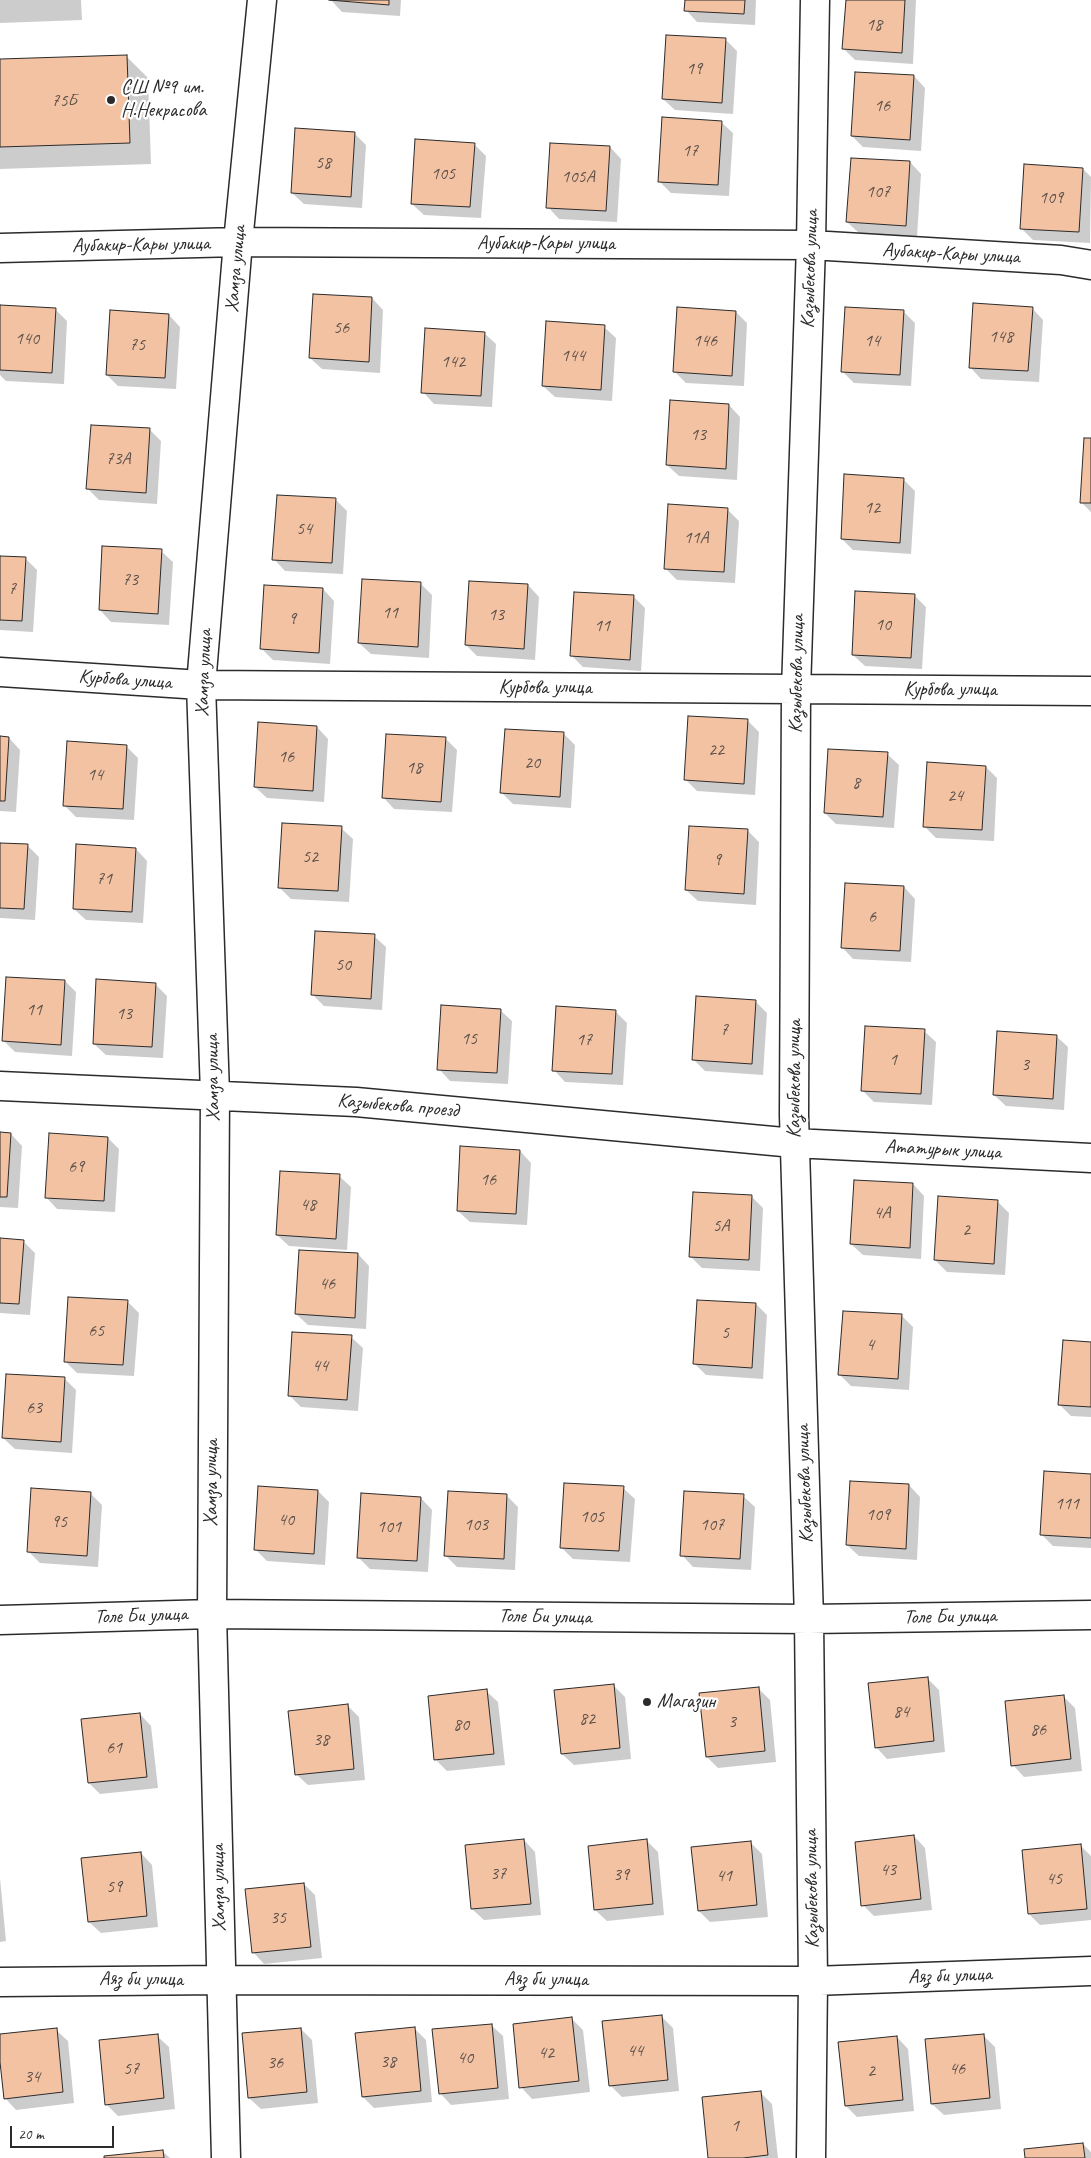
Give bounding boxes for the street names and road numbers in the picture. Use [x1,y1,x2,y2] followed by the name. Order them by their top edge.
[796,209,824,329] street label: Казыбекова улица
[220,225,252,313] street label: Хамза улица
[72,232,210,258] street label: Аубакир-Кары улица
[477,232,615,256] street label: Аубакир-Кары улица
[882,238,1020,270] street label: Аубакир-Кары улица
[784,615,810,733] street label: Казыбекова улица
[190,629,218,717] street label: Хамза улица
[78,665,172,695] street label: Курбова улица
[498,676,592,700] street label: Курбова улица
[903,678,997,702] street label: Курбова улица
[783,1020,807,1138] street label: Казыбекова улица
[200,1034,226,1122] street label: Хамза улица
[336,1089,460,1123] street label: Казыбекова проезд
[884,1135,1002,1165] street label: Ататурык улица
[791,1424,819,1544] street label: Казыбекова улица
[200,1439,224,1527] street label: Хамза улица
[94,1602,188,1630] street label: Толе Би улица
[498,1604,592,1630] street label: Толе Би улица
[903,1604,997,1630] street label: Толе Би улица
[799,1830,825,1948] street label: Казыбекова улица
[206,1844,232,1932] street label: Хамза улица
[908,1963,992,1989] street label: Аяз би улица
[99,1968,183,1992] street label: Аяз би улица
[504,1968,588,1992] street label: Аяз би улица

